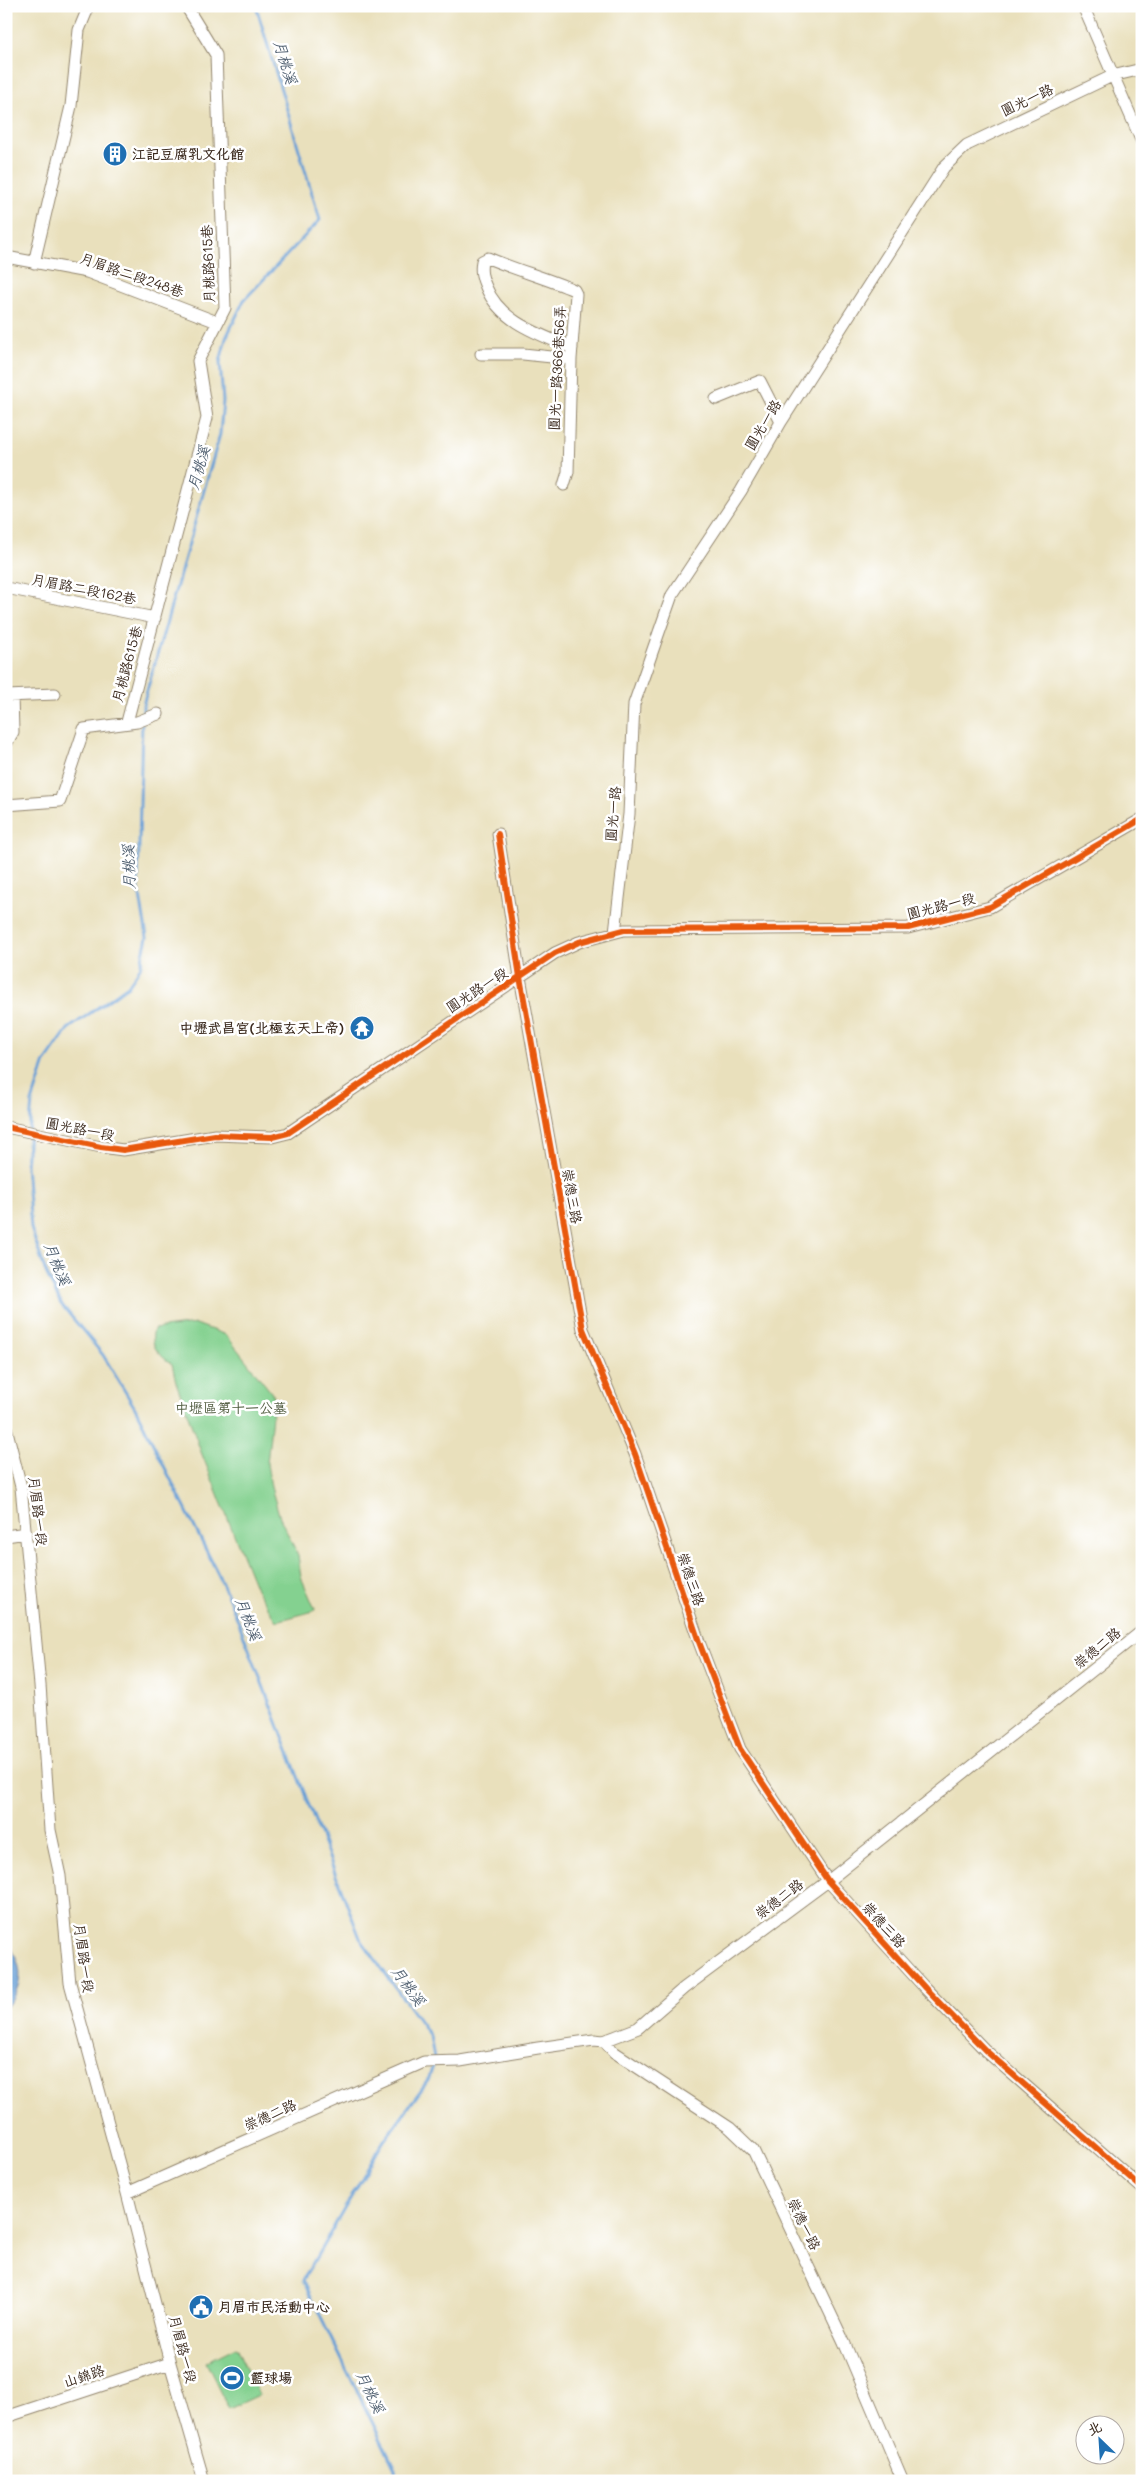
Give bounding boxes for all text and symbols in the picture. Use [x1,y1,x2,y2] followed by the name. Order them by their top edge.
[270,37,302,87] water label: 月桃溪
[997,79,1056,120] street label: 圓光一路
[102,141,128,167] building icon: 江記豆腐乳文化館
[132,144,244,163] place label: 江記豆腐乳文化館
[197,223,218,304] street label: 月桃路615巷
[78,248,187,301] street label: 月眉路二段248巷
[544,305,569,431] street label: 圓光一路366巷56弄
[740,396,785,454] street label: 圓光一路
[182,442,214,492] water label: 月桃溪
[30,569,139,608] street label: 月眉路二段162巷
[107,622,146,704] street label: 月桃路615巷
[601,785,624,843] street label: 圓光一路
[118,843,138,890] water label: 月桃溪
[905,888,977,923] street label: 圓光路一段
[442,963,511,1017] street label: 圓光路一段
[349,1015,375,1041] temple icon: 中壢武昌宮(北極玄天上帝)
[179,1018,344,1037] place label: 中壢武昌宮(北極玄天上帝)
[44,1113,116,1145] street label: 圓光路一段
[558,1167,587,1225] street label: 崇德三路
[40,1239,76,1289] water label: 月桃溪
[175,1398,287,1417] park label: 中壢區第十一公墓
[25,1475,52,1547] street label: 月眉路一段
[673,1549,710,1608] street label: 崇德三路
[232,1594,267,1644] water label: 月桃溪
[1069,1623,1124,1673] street label: 崇德二路
[751,1874,807,1923] street label: 崇德二路
[859,1898,910,1952] street label: 崇德三路
[70,1922,99,1994] street label: 月眉路一段
[387,1961,431,2010] water label: 月桃溪
[240,2094,299,2135] street label: 崇德二路
[784,2194,825,2253] street label: 崇德一路
[188,2294,214,2320] public building icon: 月眉市民活動中心
[218,2297,330,2316] place label: 月眉市民活動中心
[165,2313,202,2385] street label: 月眉路一段
[61,2360,107,2391] street label: 山錦路
[219,2365,245,2391] sports icon: 籃球場
[352,2367,390,2417] water label: 月桃溪
[250,2368,292,2387] place label: 籃球場
[1076,2414,1126,2464] north arrow
[1084,2416,1105,2439] text: 北

